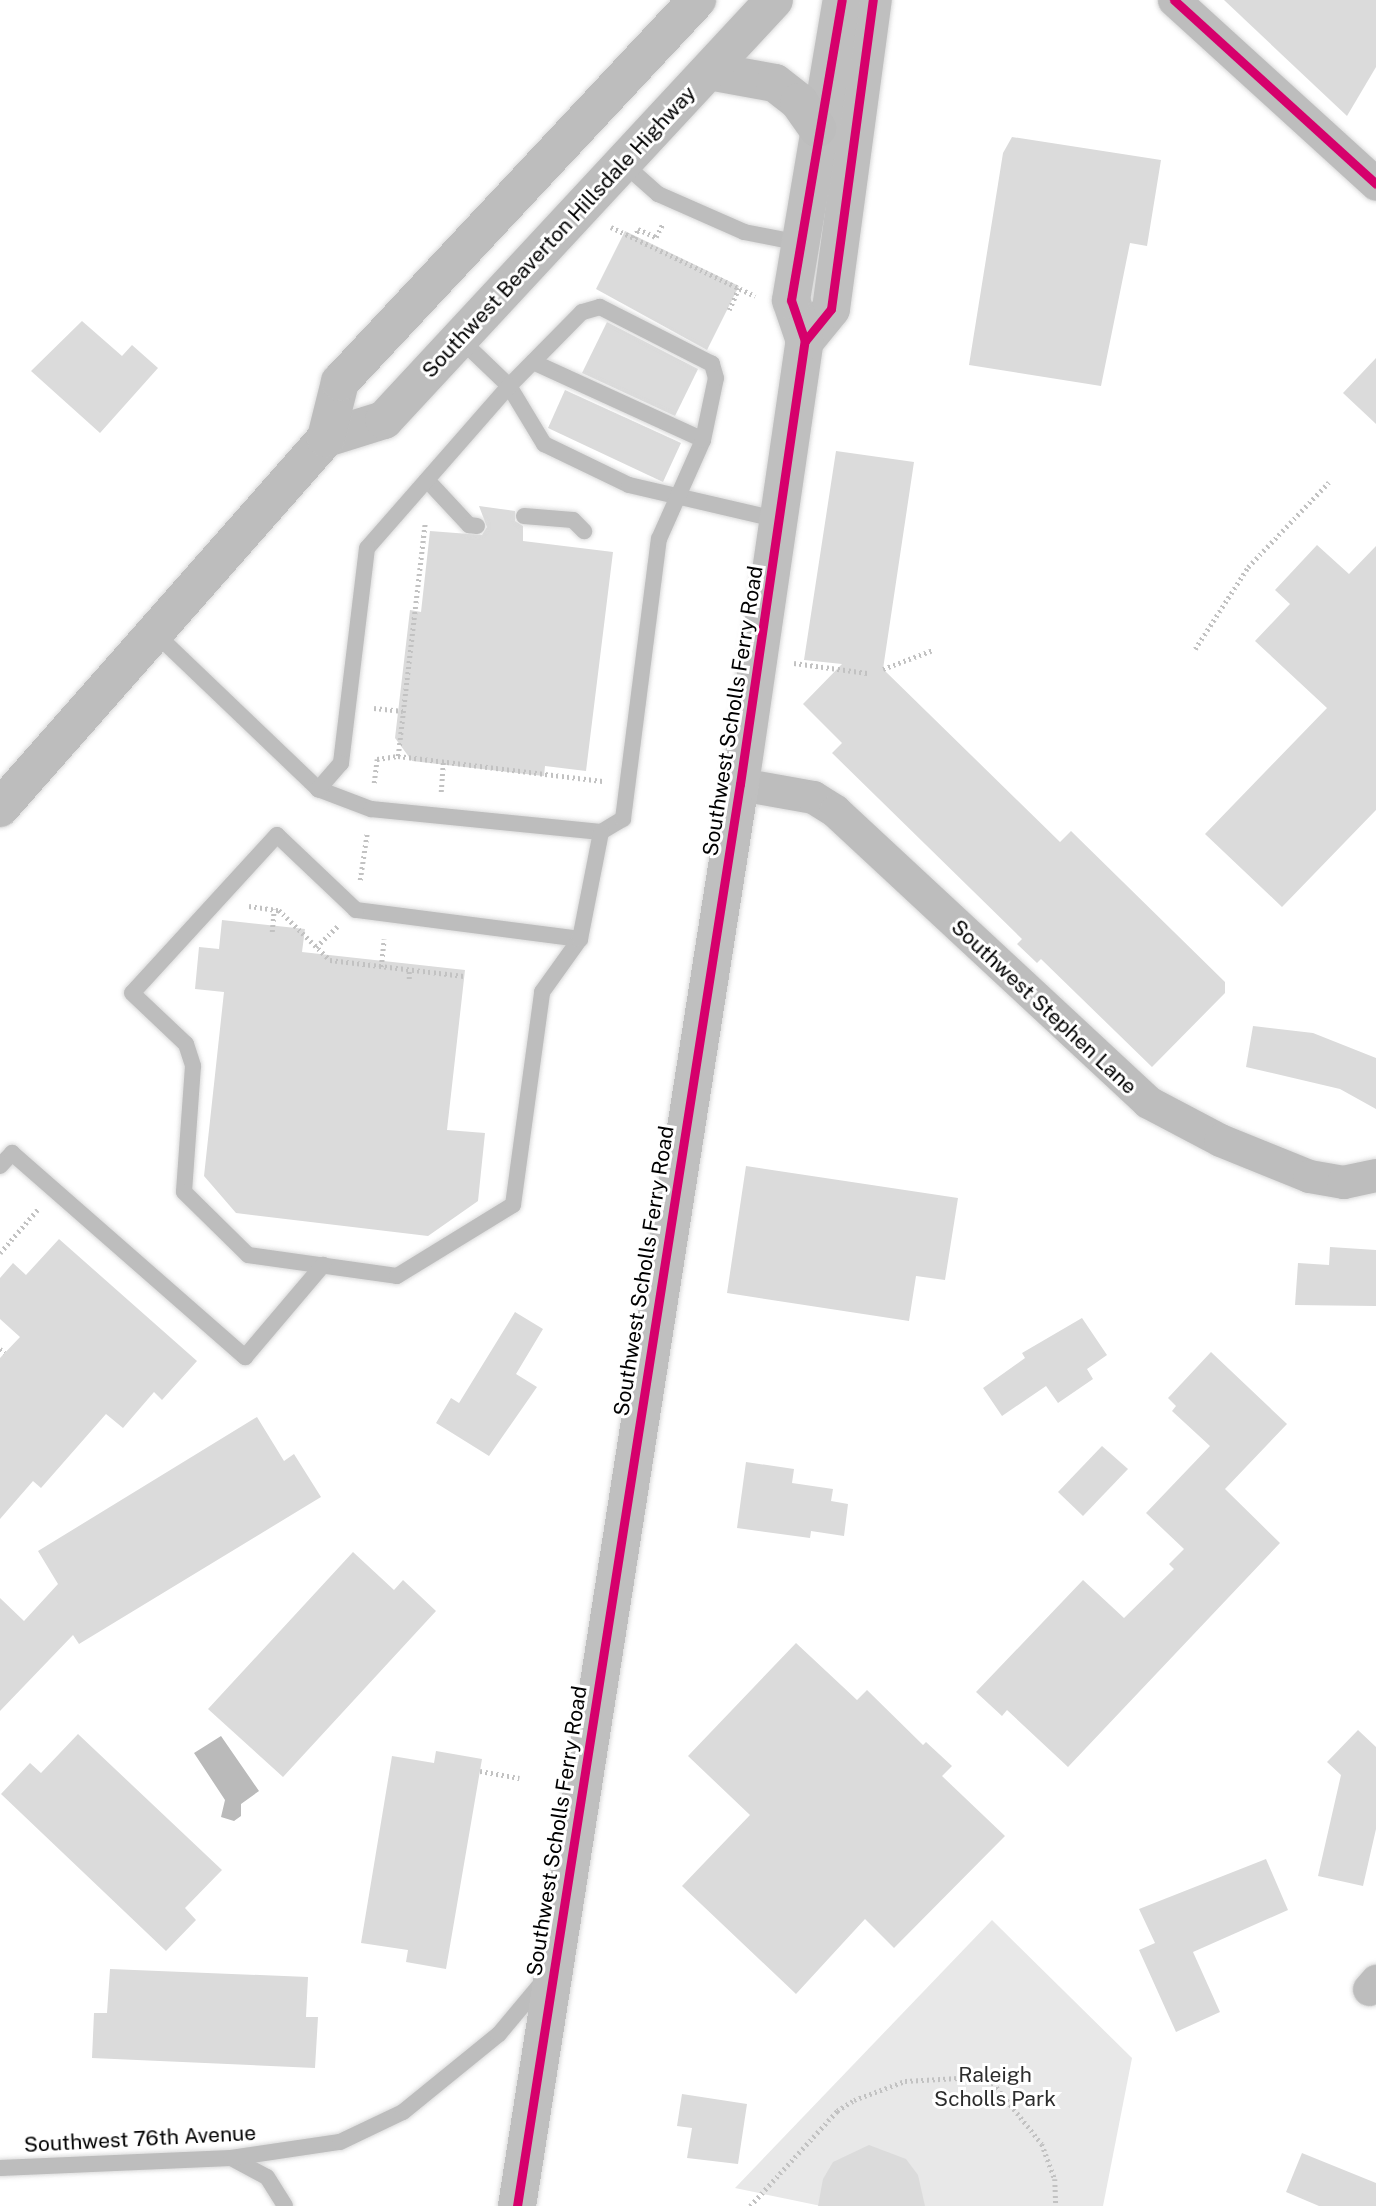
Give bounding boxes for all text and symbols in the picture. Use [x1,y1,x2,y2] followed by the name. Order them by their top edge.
[417,81,701,383] street label: Southwest Beaverton Hillsdale Highway
[698,564,768,858] street label: Southwest Scholls Ferry Road
[946,914,1142,1100] street label: Southwest Stephen Lane
[609,1124,679,1418] street label: Southwest Scholls Ferry Road
[522,1684,592,1978] street label: Southwest Scholls Ferry Road
[934,2062,1056,2112] park label: Raleigh Scholls Park
[23,2120,257,2158] street label: Southwest 76th Avenue

